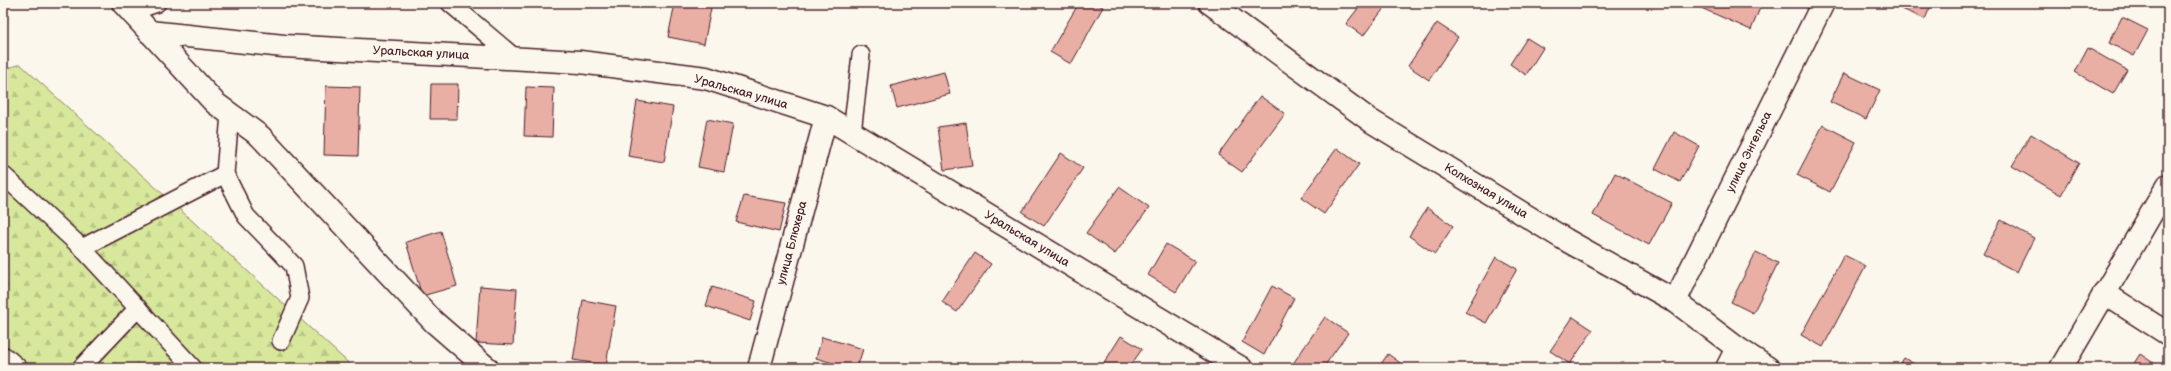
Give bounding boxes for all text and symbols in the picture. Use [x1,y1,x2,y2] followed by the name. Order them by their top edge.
[372,43,470,63] street label: Уральская улица
[692,71,790,113] street label: Уральская улица
[1723,109,1775,195] street label: улица Энгельса
[1441,160,1531,222] street label: Колхозная улица
[774,199,810,287] street label: улица Блюхера
[982,208,1072,270] street label: Уральская улица

